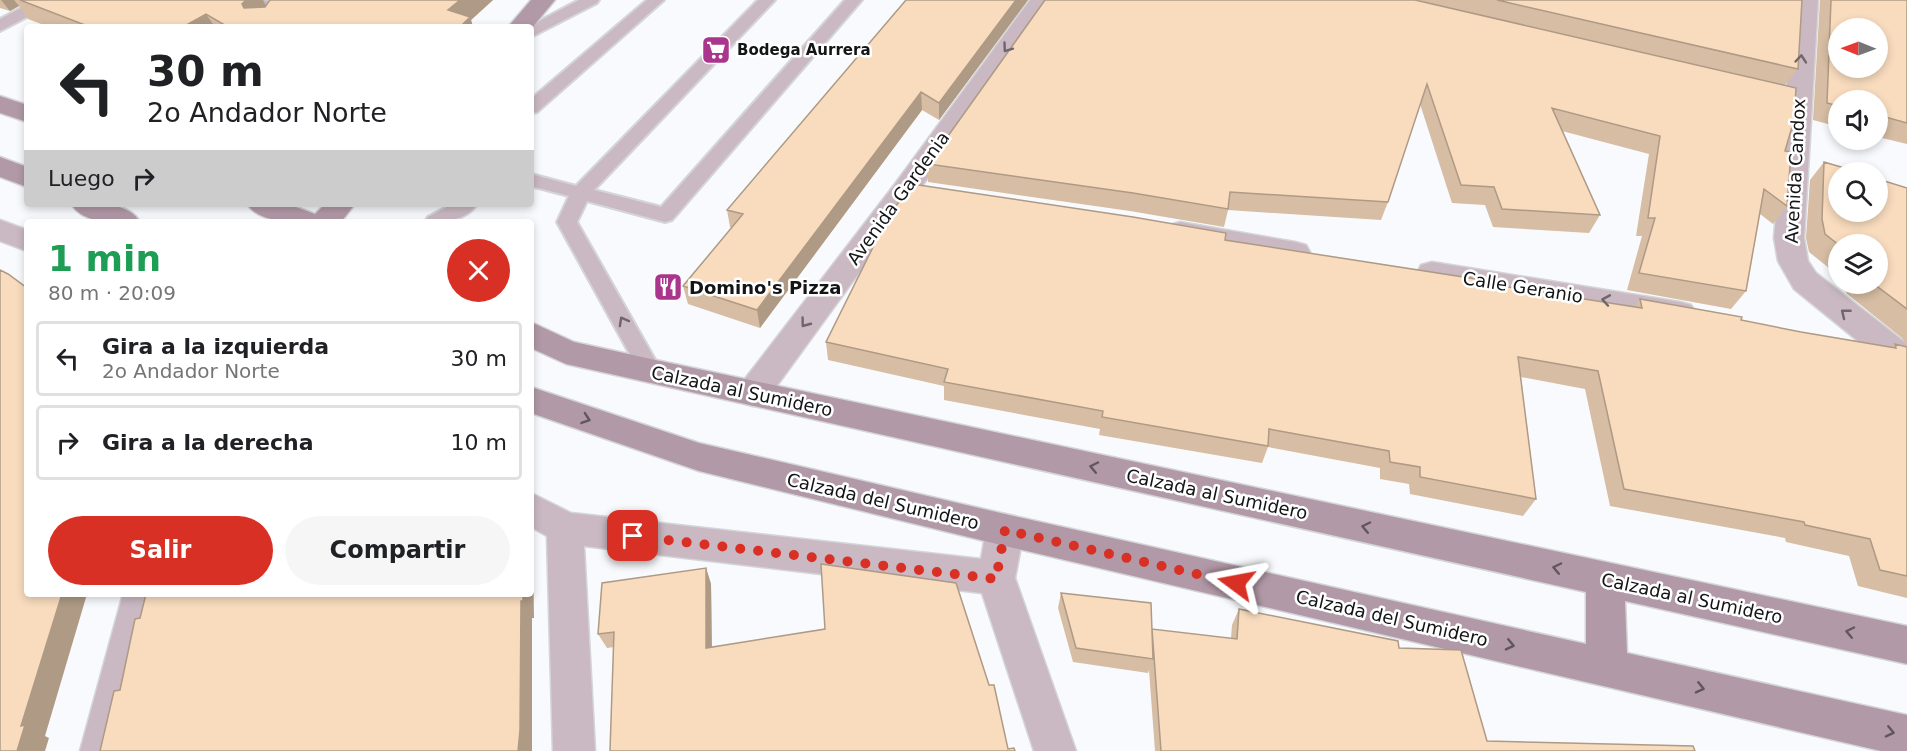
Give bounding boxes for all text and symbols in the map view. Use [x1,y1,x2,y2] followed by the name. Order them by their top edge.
[1828,18,1888,78] north arrow
[1828,18,1888,294] map controls
[700,34,732,66] supermarket icon: Bodega Aurrera
[737,41,871,59] place label: Bodega Aurrera
[1004,41,1015,52] one-way arrow
[147,47,264,96] text: 30 m
[48,48,126,126] icon: left
[1794,54,1807,64] one-way arrow
[1828,90,1888,150] button: sound
[147,97,387,128] text: 2o Andador Norte
[1781,98,1809,244] street label: Avenida Candox
[843,127,953,269] street label: Avenida Gardenia
[127,162,160,195] icon: right
[1828,162,1888,222] button: search
[48,166,115,191] text: Luego
[1828,234,1888,294] button: layers
[48,238,161,279] text: 1 min
[447,239,510,302] button: close
[1461,267,1585,307] street label: Calle Geranio
[652,271,684,303] restaurant icon: Domino's Pizza
[689,277,841,298] place label: Domino's Pizza
[48,281,176,305] text: 80 m · 20:09
[1602,294,1612,307] one-way arrow
[1840,310,1851,321] one-way arrow
[618,316,630,327] one-way arrow
[802,317,813,328] one-way arrow
[102,334,329,359] text: Gira a la izquierda
[51,342,84,375] icon: left
[451,346,507,371] text: 30 m
[102,359,280,383] text: 2o Andador Norte
[649,362,835,420] street label: Calzada al Sumidero
[580,411,591,424] one-way arrow
[51,426,84,459] icon: right
[102,430,314,455] text: Gira a la derecha
[451,430,507,455] text: 10 m
[1089,462,1099,475] one-way arrow
[1124,465,1310,523] street label: Calzada al Sumidero
[785,469,981,533] street label: Calzada del Sumidero
[607,510,658,561] pin
[48,516,273,585] button: Salir
[285,516,510,585] button: Compartir
[616,519,649,552] icon: arrive
[1362,521,1372,534] one-way arrow
[1204,551,1268,615] position arrow
[1552,562,1562,575] one-way arrow
[1599,569,1785,627] street label: Calzada al Sumidero
[1294,586,1490,650] street label: Calzada del Sumidero
[1845,627,1855,640] one-way arrow
[1504,637,1514,650] one-way arrow
[1694,681,1704,694] one-way arrow
[1884,725,1894,738] one-way arrow

